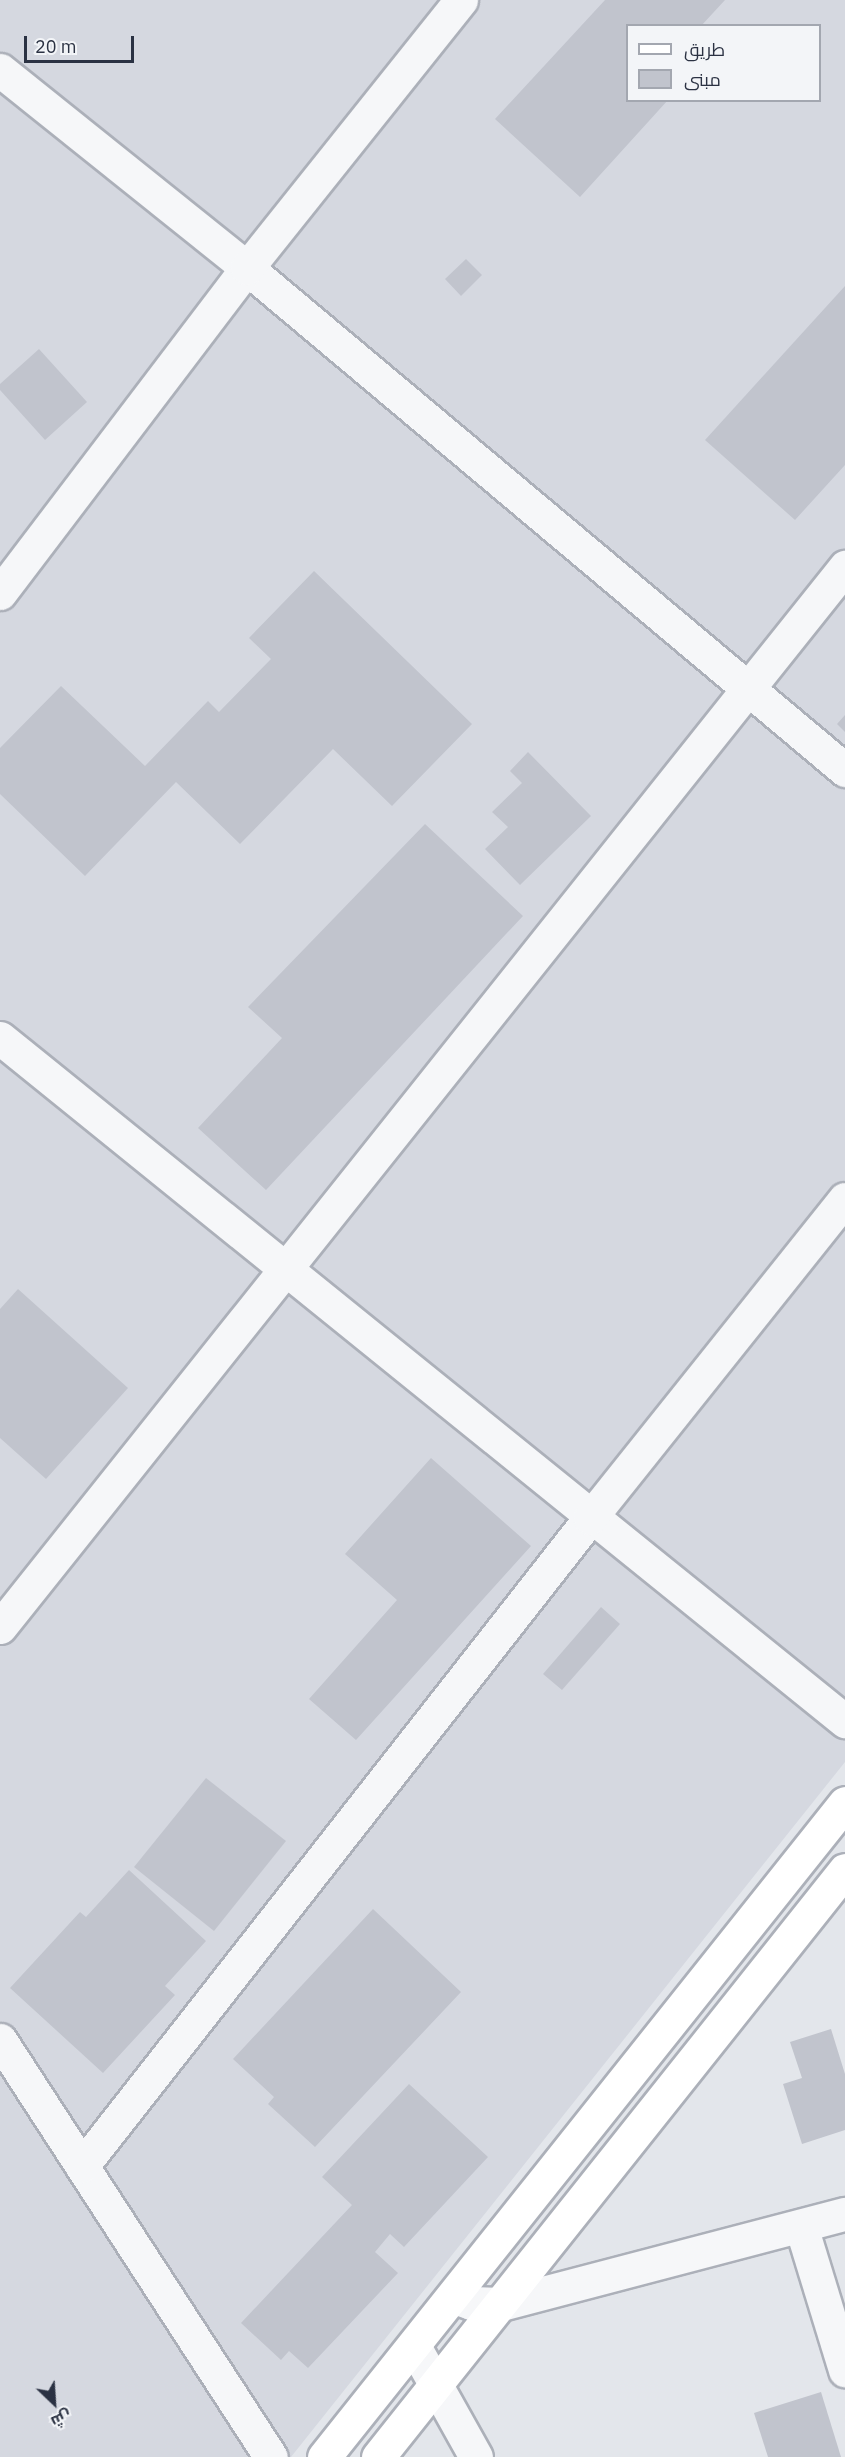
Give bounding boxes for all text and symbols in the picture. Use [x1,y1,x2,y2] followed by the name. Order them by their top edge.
[27,24,136,62] scale bar
[626,24,821,102] legend
[35,35,77,58] text: 20 m
[684,38,725,61] text: طريق
[684,68,721,91] text: مبنى
[24,2373,84,2433] north arrow
[48,2406,75,2433] text: ش

